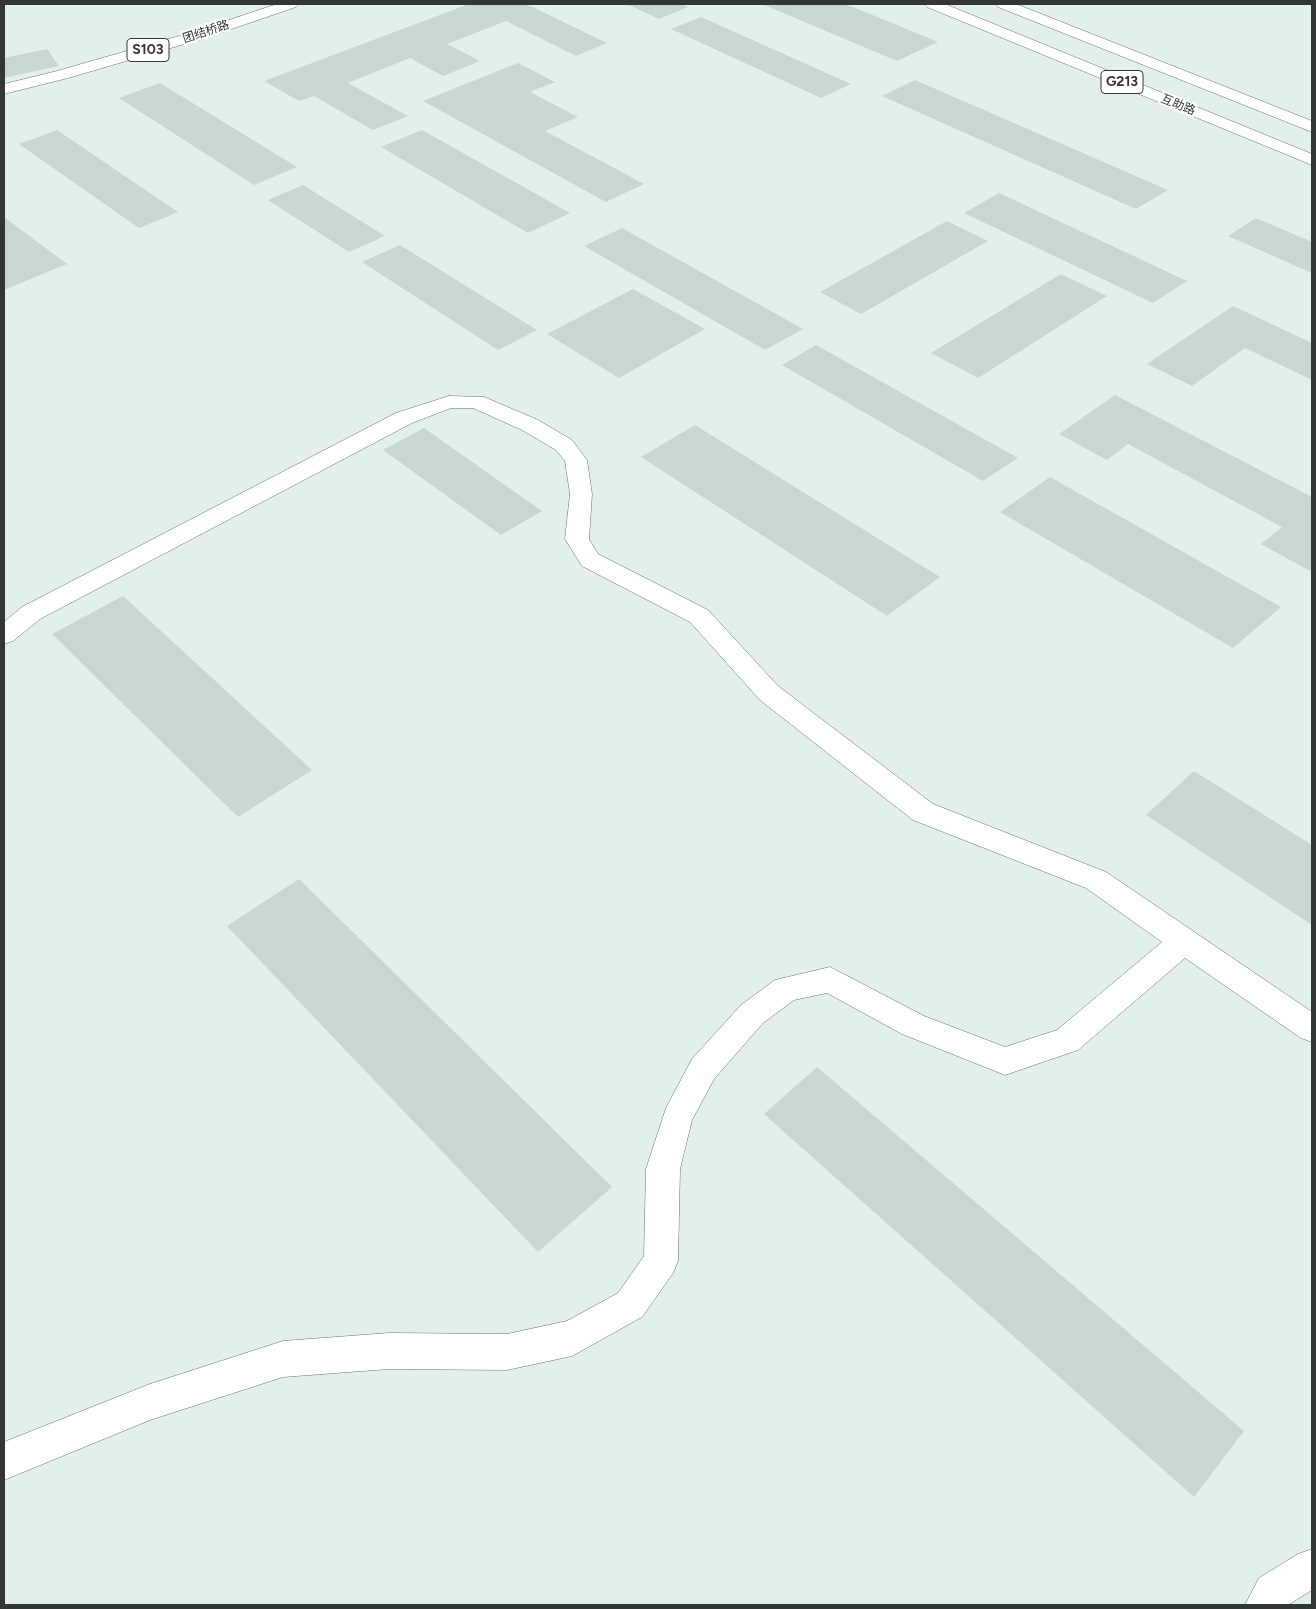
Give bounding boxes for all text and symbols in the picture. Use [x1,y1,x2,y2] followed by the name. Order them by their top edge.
[181,18,231,46] street label: 团结桥路
[127,38,169,62] road number: S103
[1101,70,1143,94] road number: G213
[1159,92,1197,118] street label: 互助路

